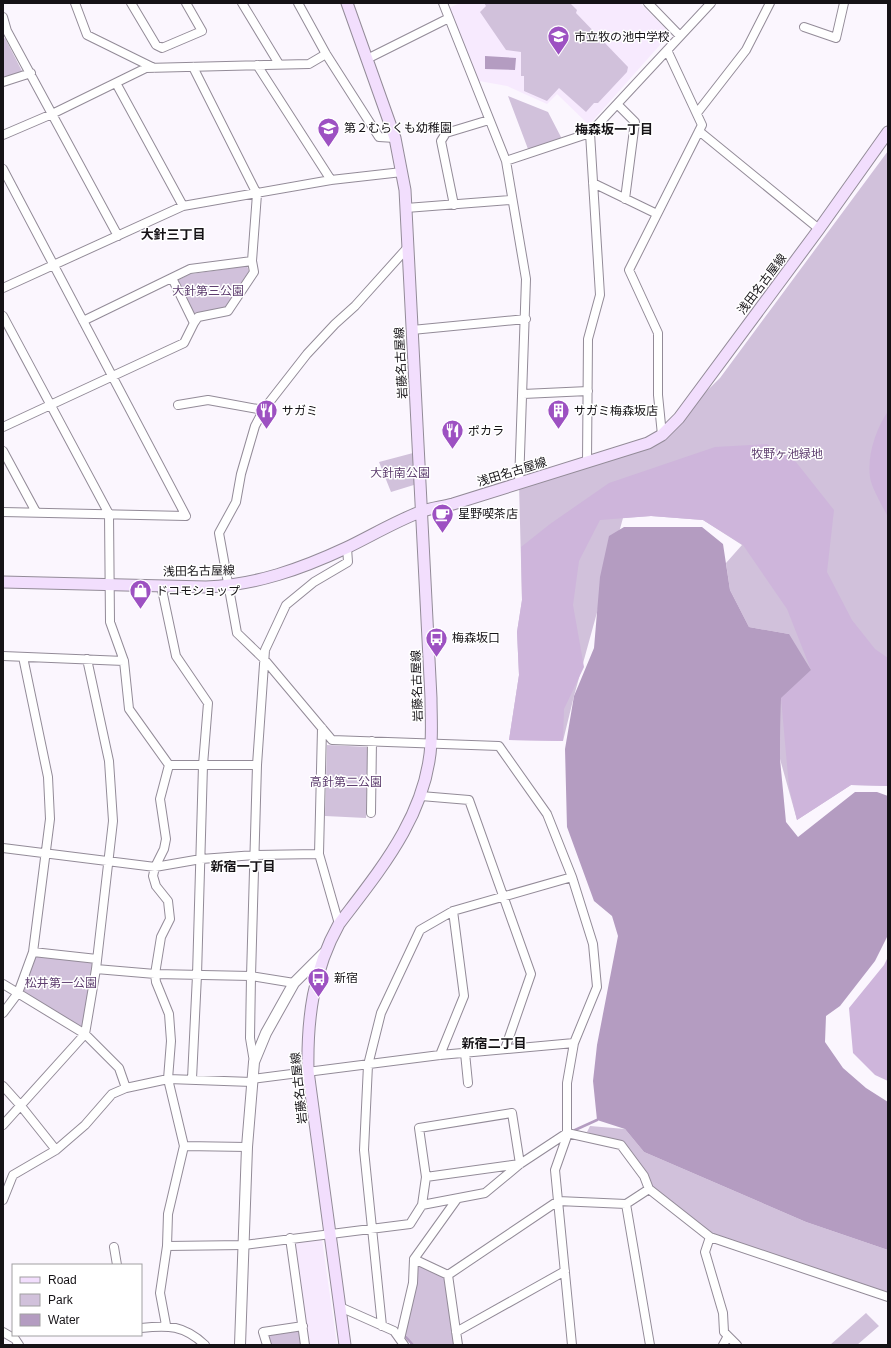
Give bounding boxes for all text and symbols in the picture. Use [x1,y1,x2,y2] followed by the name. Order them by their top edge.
[546,24,572,57] school or university icon: 市立牧の池中学校
[574,30,670,44] place label: 市立牧の池中学校
[316,115,342,148] school or university icon: 第２むらくも幼稚園
[344,121,452,135] place label: 第２むらくも幼稚園
[575,122,653,137] district label: 梅森坂一丁目
[140,227,206,242] district label: 大針三丁目
[735,251,789,317] street label: 浅田名古屋線
[172,284,244,298] park label: 大針第三公園
[392,327,410,399] street label: 岩藤名古屋線
[254,398,280,431] restaurant icon: サガミ
[546,398,572,431] building icon: サガミ梅森坂店
[282,404,318,418] place label: サガミ
[574,404,658,418] place label: サガミ梅森坂店
[439,418,465,451] restaurant icon: ポカラ
[468,424,504,438] place label: ポカラ
[751,447,823,461] park label: 牧野ヶ池緑地
[476,455,548,489] street label: 浅田名古屋線
[370,466,430,480] park label: 大針南公園
[429,501,455,534] cafe icon: 星野喫茶店
[458,507,518,521] place label: 星野喫茶店
[163,563,235,579] street label: 浅田名古屋線
[127,578,153,611] shop icon: ドコモショップ
[156,584,240,598] place label: ドコモショップ
[424,625,450,658] bus stop icon: 梅森坂口
[452,631,500,645] place label: 梅森坂口
[409,650,425,722] street label: 岩藤名古屋線
[310,775,382,789] park label: 高針第二公園
[210,859,276,874] district label: 新宿一丁目
[305,965,331,998] bus stop icon: 新宿
[334,971,358,985] place label: 新宿
[25,976,97,990] park label: 松井第一公園
[461,1036,527,1051] district label: 新宿二丁目
[288,1051,310,1125] street label: 岩藤名古屋線
[12,1264,142,1336] legend
[48,1273,77,1287] text: Road
[48,1293,74,1307] text: Park
[48,1313,80,1327] text: Water

